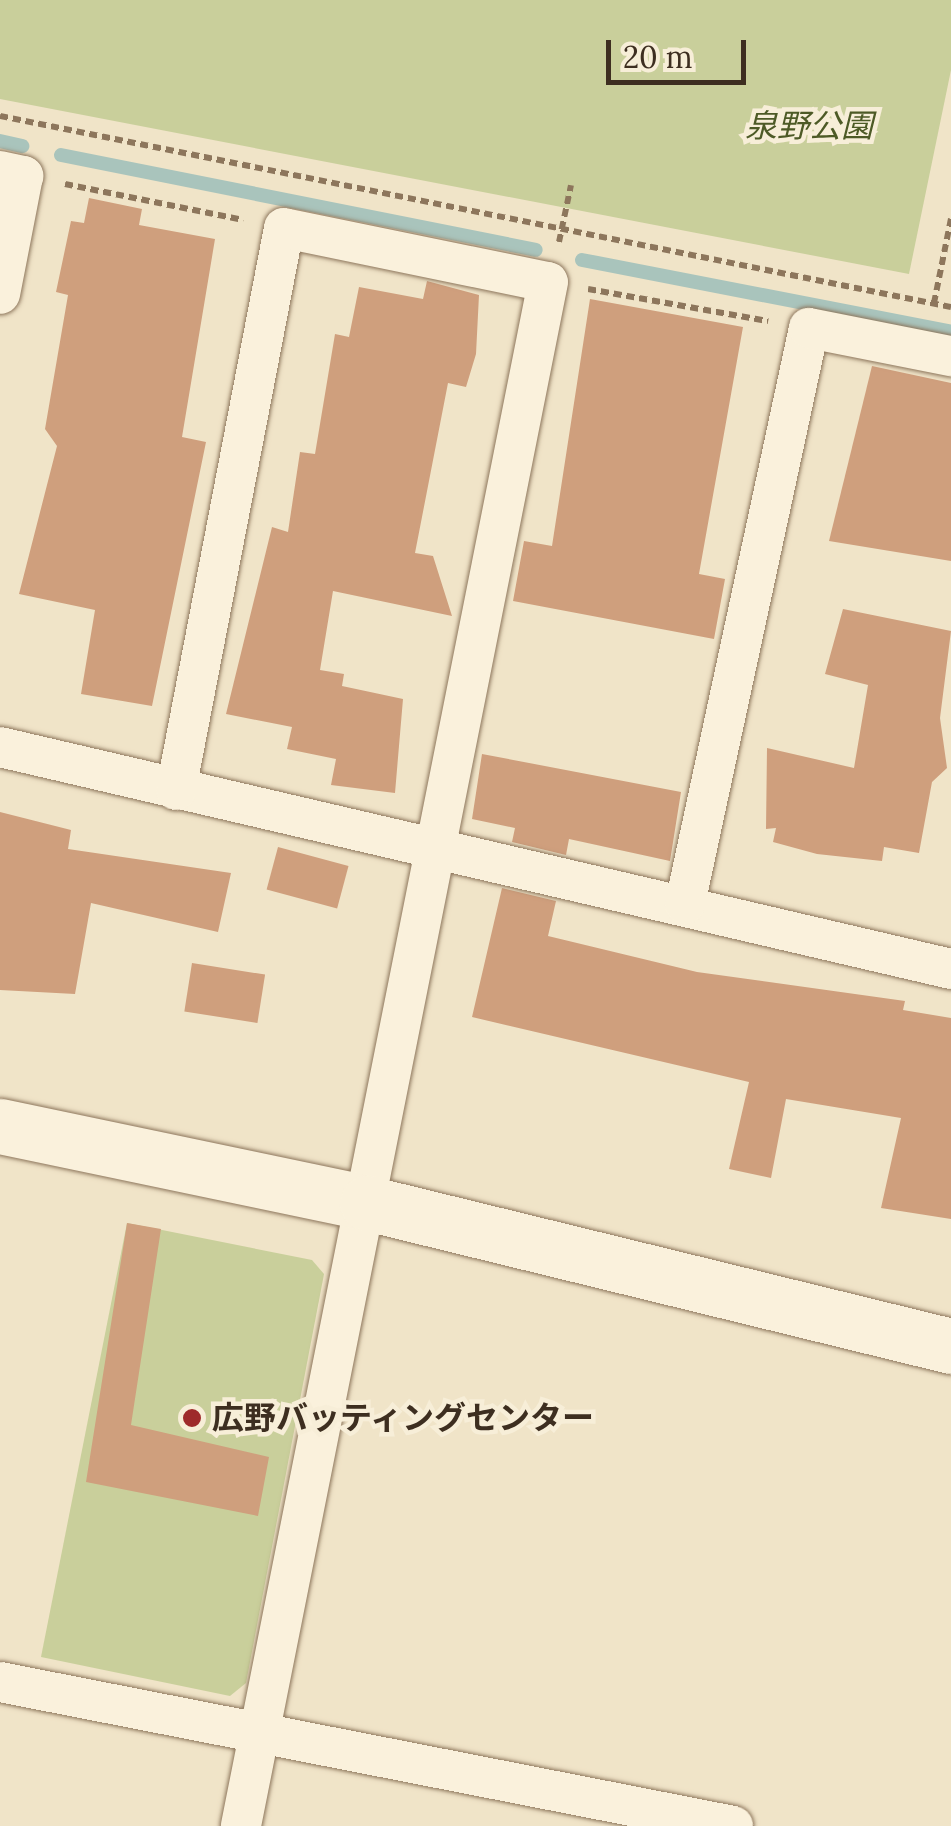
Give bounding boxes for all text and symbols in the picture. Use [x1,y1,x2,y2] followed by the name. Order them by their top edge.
[611,20,751,82] scale bar
[623,38,692,76] text: 20 m
[745,107,873,145] park label: 泉野公園
[212,1399,596,1437] place label: 広野バッティングセンター
[181,1407,203,1429] marker: 広野バッティングセンター

